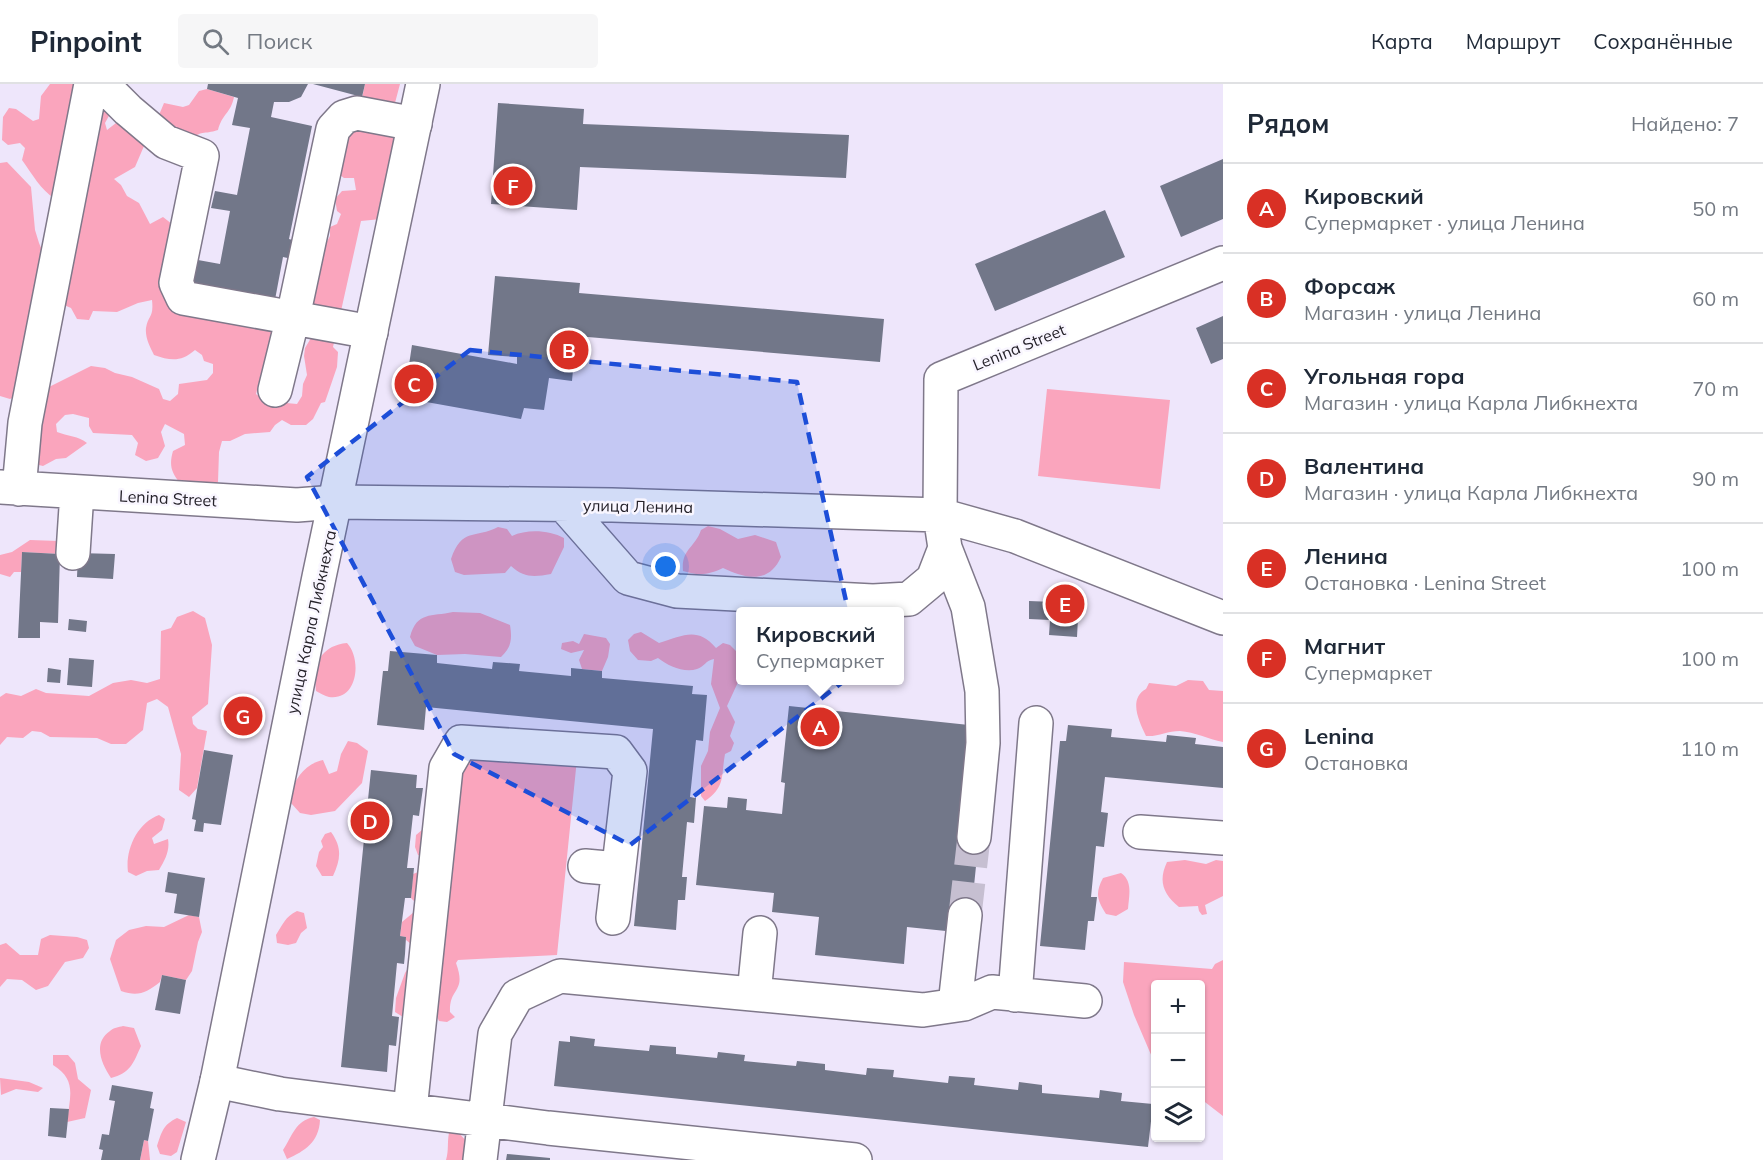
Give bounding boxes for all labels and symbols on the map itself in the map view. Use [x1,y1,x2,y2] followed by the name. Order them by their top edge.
[494,164,532,208] pin: F
[970,319,1069,375] street label: Lenina Street
[550,328,588,372] pin: B
[394,362,434,406] pin: C
[119,485,218,511] street label: Lenina Street
[583,495,693,517] street label: улица Ленина
[282,528,340,716] street label: улица Карла Либкнехта
[651,552,680,581] your location
[1046,582,1084,626] pin: E
[224,694,262,738] pin: G
[800,704,840,750] pin: A
[350,798,389,844] pin: D

